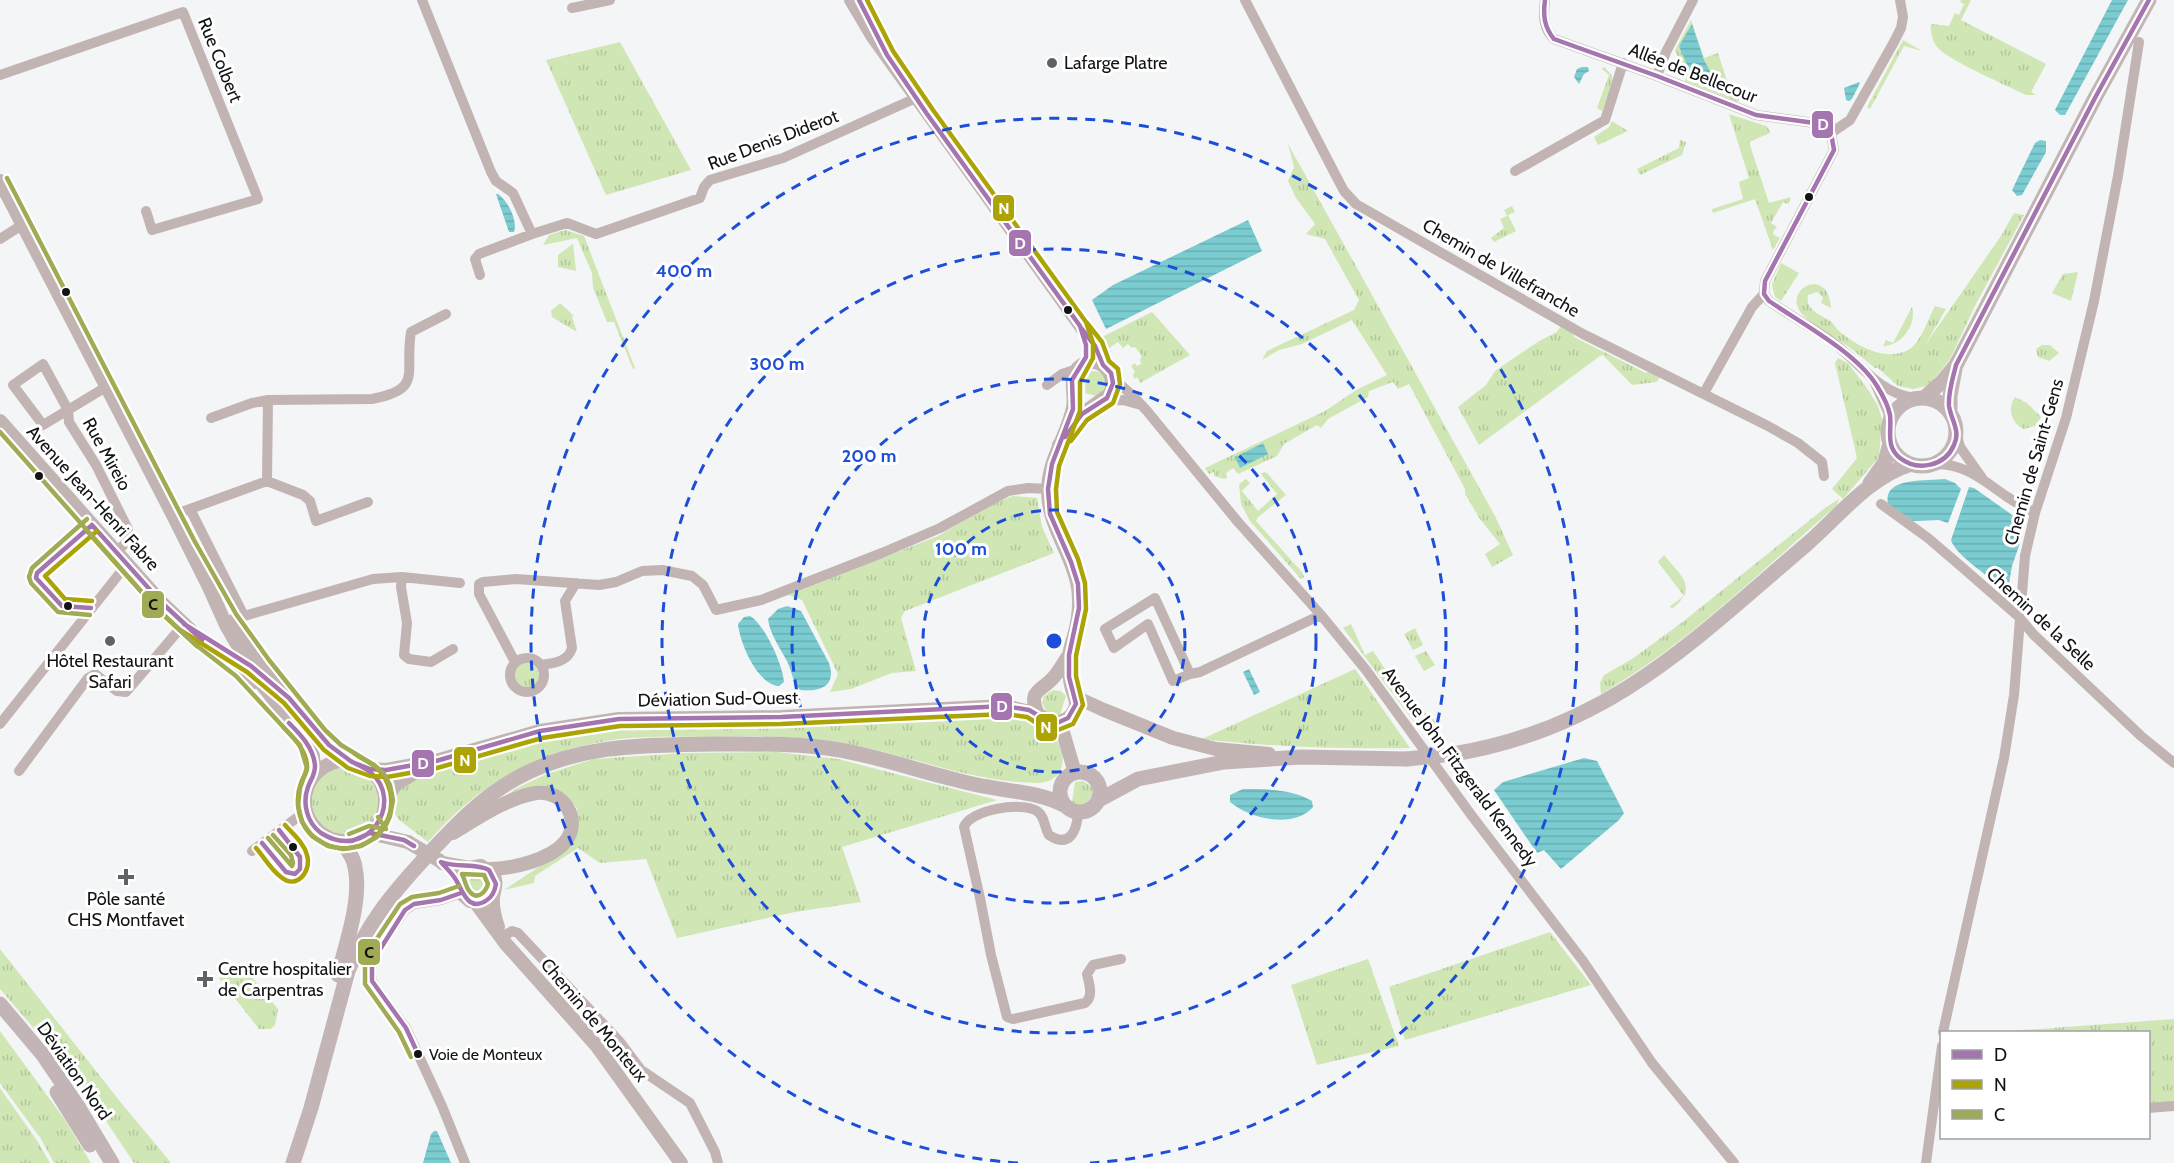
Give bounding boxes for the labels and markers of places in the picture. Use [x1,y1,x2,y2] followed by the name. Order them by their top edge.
[1064,52,1168,74] place label: Lafarge Platre
[1045,56,1059,70] marker: Lafarge Platre
[1803,191,1815,203] unlabelled marker
[60,286,72,298] unlabelled marker
[1062,304,1074,316] unlabelled marker
[33,470,45,482] unlabelled marker
[62,600,74,612] unlabelled marker
[1044,631,1064,651] centre of rings
[103,634,117,648] marker: Hôtel Restaurant Safari
[46,650,174,693] place label: Hôtel Restaurant Safari
[287,841,299,853] unlabelled marker
[117,868,135,886] marker: Pôle santé CHS Montfavet
[68,888,184,931] place label: Pôle santé CHS Montfavet
[218,958,352,1001] place label: Centre hospitalier de Carpentras
[196,970,214,988] marker: Centre hospitalier de Carpentras
[429,1045,543,1064] place label: Voie de Monteux
[412,1048,424,1060] marker: Voie de Monteux

